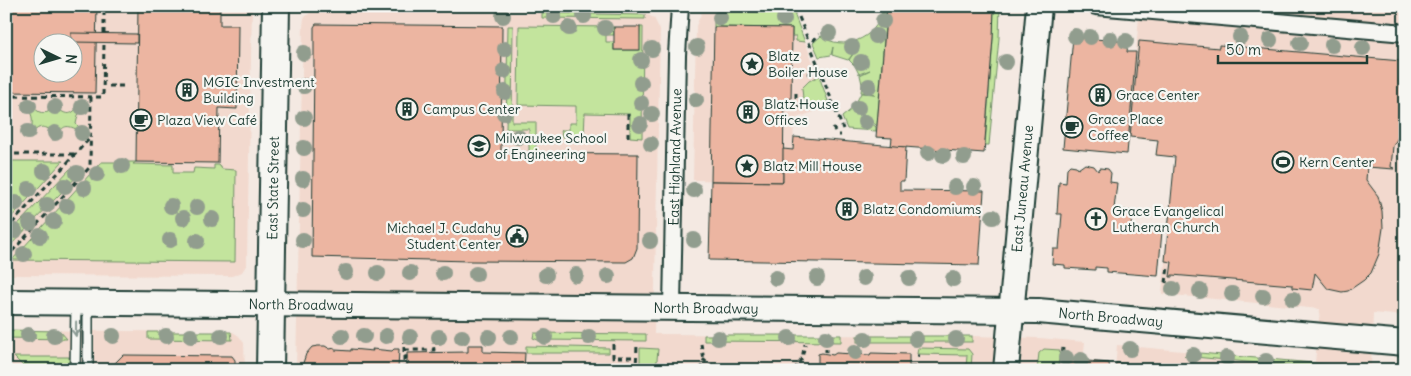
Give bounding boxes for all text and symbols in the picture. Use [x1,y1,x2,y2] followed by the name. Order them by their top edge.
[32,32,82,82] north arrow
[1218,32,1367,64] scale bar
[1226,40,1261,59] text: 50 m
[768,47,848,81] place label: Blatz Boiler House
[740,52,764,76] place icon: Blatz Boiler House
[62,54,80,65] text: N
[203,73,315,107] place label: MGIC Investment Building
[175,78,199,102] building icon: MGIC Investment Building
[1088,83,1112,107] building icon: Grace Center
[1116,86,1200,104] place label: Grace Center
[665,88,685,226] street label: East Highland Avenue
[764,95,839,129] place label: Blatz House Offices
[395,97,419,121] building icon: Campus Center
[423,100,521,118] place label: Campus Center
[736,100,760,124] building icon: Blatz House Offices
[129,108,153,132] cafe icon: Plaza View Café
[1088,110,1163,144] place label: Grace Place Coffee
[157,111,257,129] place label: Plaza View Café
[1060,115,1084,139] cafe icon: Grace Place Coffee
[1008,124,1037,253] street label: East Juneau Avenue
[495,129,607,163] place label: Milwaukee School of Engineering
[467,134,491,158] school or university icon: Milwaukee School of Engineering
[263,136,283,240] street label: East State Street
[1271,150,1295,174] sports icon: Kern Center
[1299,153,1374,171] place label: Kern Center
[735,154,759,178] place icon: Blatz Mill House
[763,157,862,175] place label: Blatz Mill House
[835,197,859,221] building icon: Blatz Condomiums
[863,200,981,218] place label: Blatz Condomiums
[1112,202,1224,236] place label: Grace Evangelical Lutheran Church
[1084,207,1108,231] church icon: Grace Evangelical Lutheran Church
[387,219,501,253] place label: Michael J. Cudahy Student Center
[505,224,529,248] public building icon: Michael J. Cudahy Student Center
[248,295,354,314] street label: North Broadway
[653,299,759,318] street label: North Broadway
[1058,304,1164,331] street label: North Broadway
[71,321,81,337] one-way arrow

